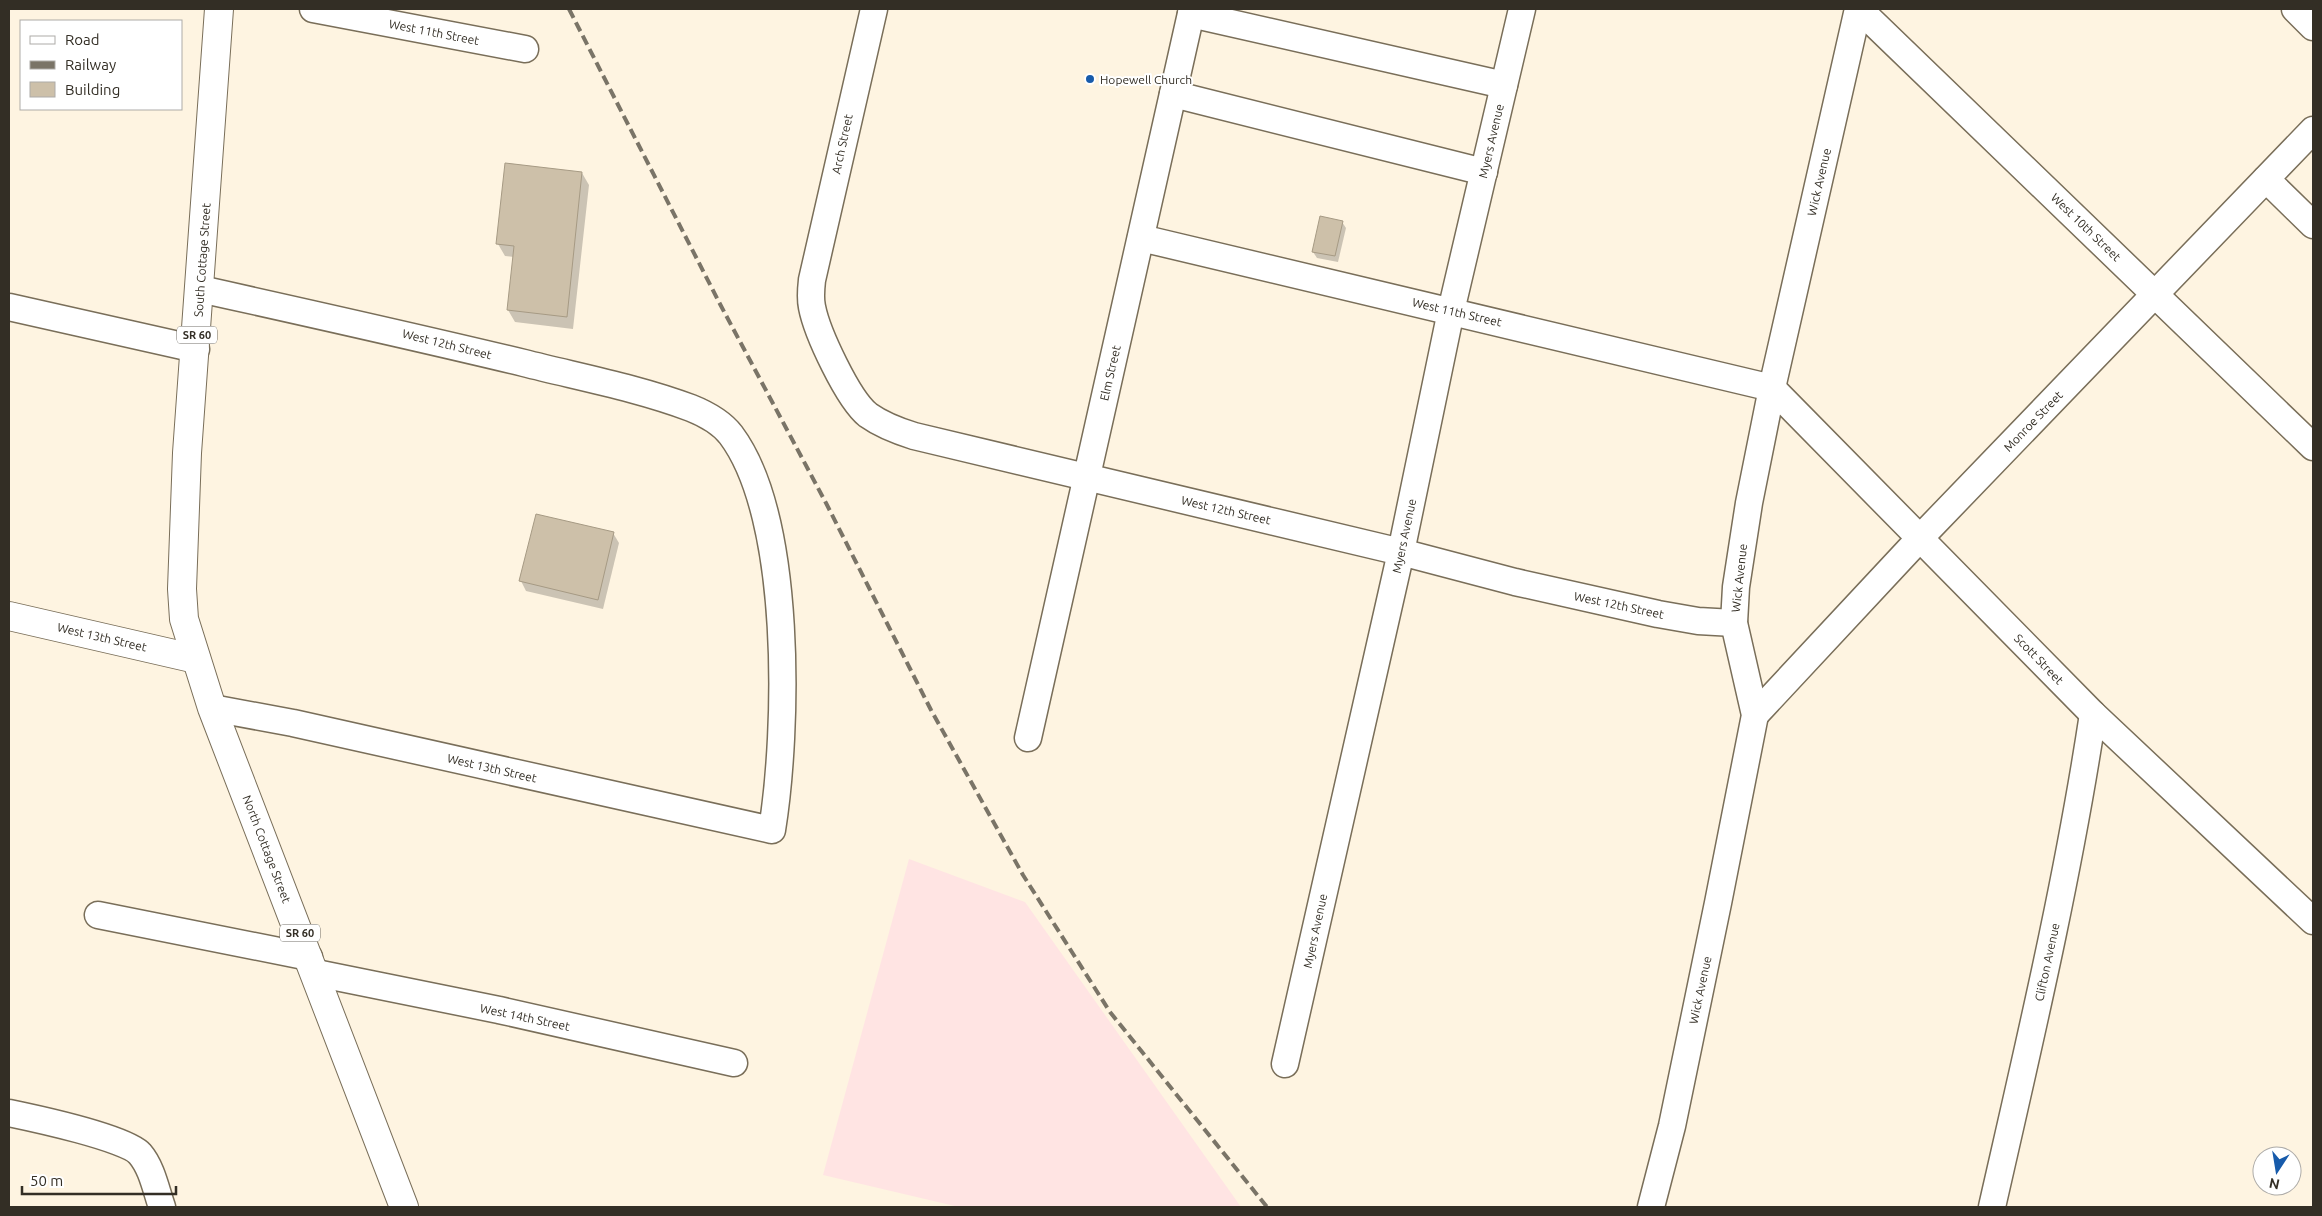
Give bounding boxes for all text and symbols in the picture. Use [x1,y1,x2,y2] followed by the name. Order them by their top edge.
[388,17,480,47] street label: West 11th Street
[20,20,182,110] legend
[65,31,100,48] text: Road
[65,56,116,73] text: Railway
[1084,73,1096,85] marker: Hopewell Church
[1100,73,1192,86] place label: Hopewell Church
[65,81,120,98] text: Building
[1476,103,1506,179] street label: Myers Avenue
[829,113,855,175] street label: Arch Street
[1805,147,1833,217] street label: Wick Avenue
[2049,191,2124,264] street label: West 10th Street
[192,202,212,317] street label: South Cottage Street
[1411,295,1503,329] street label: West 11th Street
[177,326,217,344] road number: SR 60
[401,327,493,361] street label: West 12th Street
[1097,344,1123,402] street label: Elm Street
[2001,388,2065,454] street label: Monroe Street
[1180,493,1272,527] street label: West 12th Street
[1390,498,1418,574] street label: Myers Avenue
[1729,543,1749,613] street label: Wick Avenue
[1573,589,1665,621] street label: West 12th Street
[56,620,148,654] street label: West 13th Street
[2012,631,2066,687] street label: Scott Street
[446,751,538,785] street label: West 13th Street
[240,793,294,905] street label: North Cottage Street
[1301,893,1329,969] street label: Myers Avenue
[2032,922,2062,1002] street label: Clifton Avenue
[280,924,320,941] road number: SR 60
[1686,955,1714,1025] street label: Wick Avenue
[479,1001,571,1033] street label: West 14th Street
[2252,1146,2302,1196] north arrow
[22,1164,176,1196] scale bar
[30,1172,63,1189] text: 50 m
[2268,1175,2281,1193] text: N

